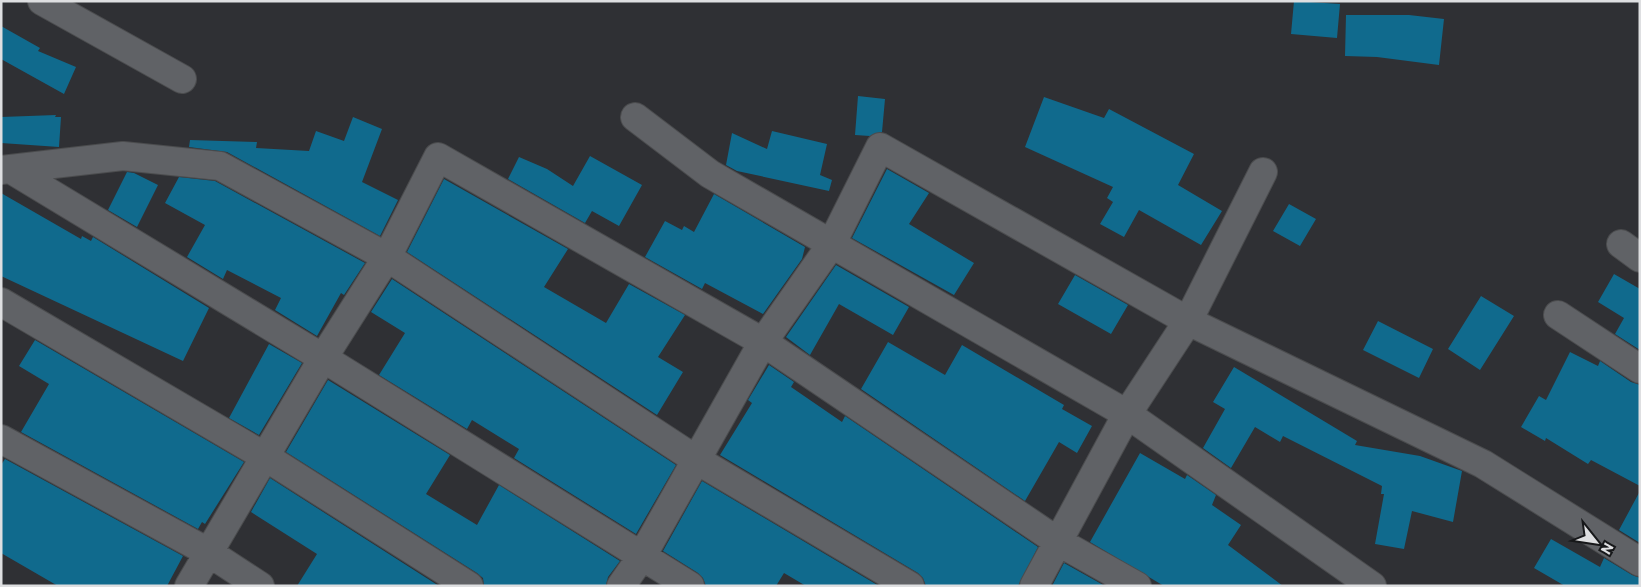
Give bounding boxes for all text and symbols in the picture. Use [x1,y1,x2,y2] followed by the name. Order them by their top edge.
[1571,517,1621,567] north arrow
[1598,540,1618,558] text: N

